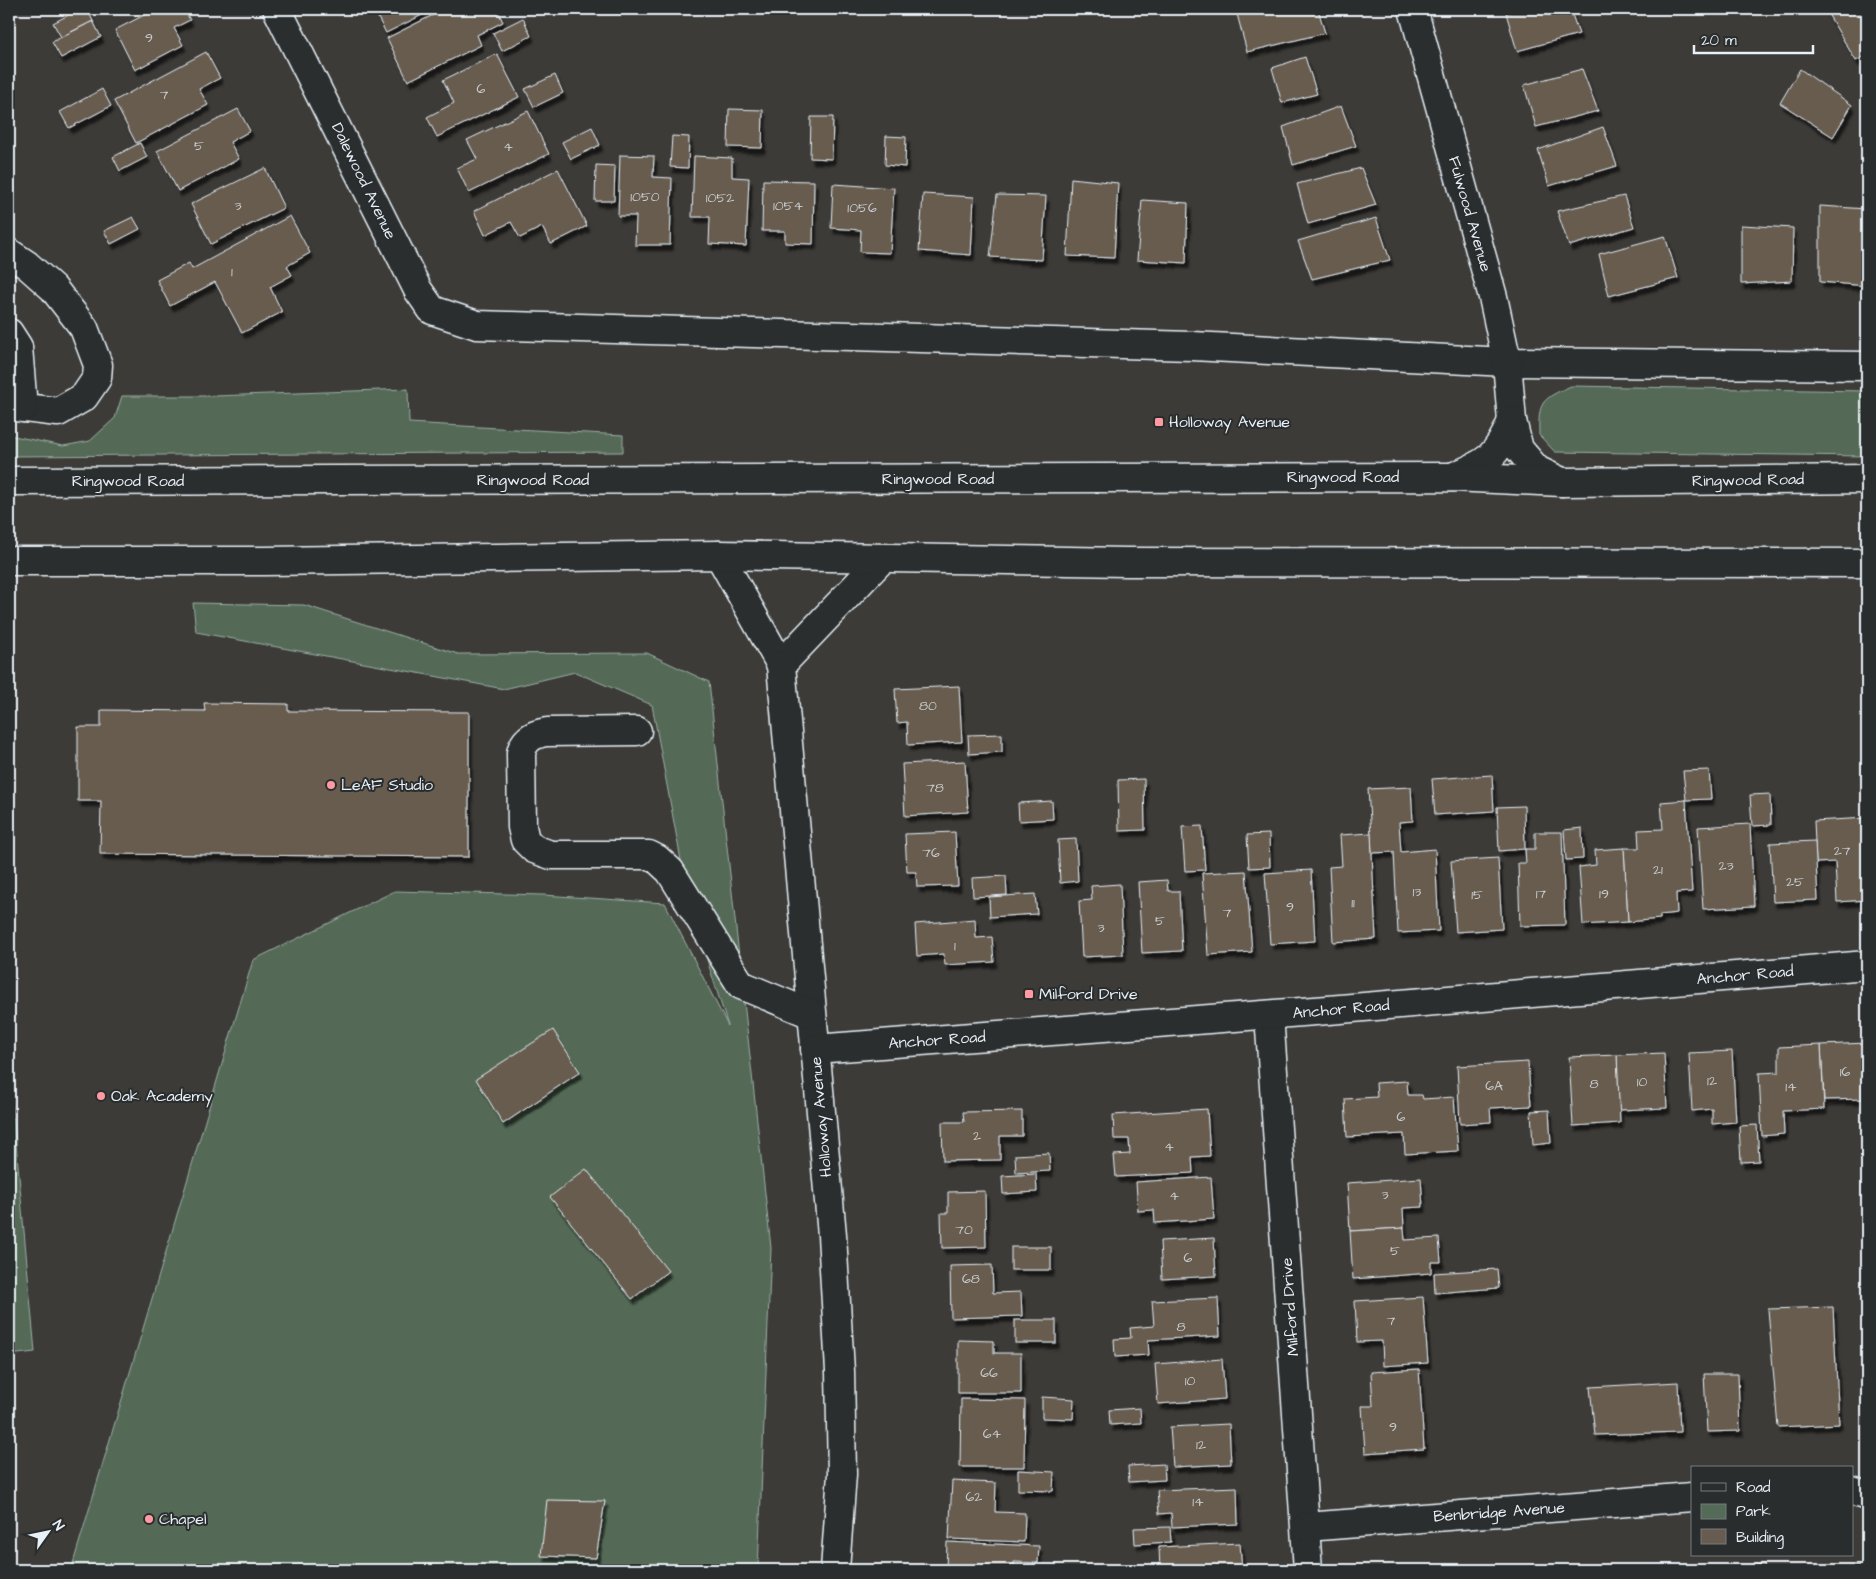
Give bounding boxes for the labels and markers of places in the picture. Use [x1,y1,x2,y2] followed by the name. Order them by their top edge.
[1169,411,1290,434] place label: Holloway Avenue
[1153,416,1165,428] marker: Holloway Avenue
[341,774,433,796] place label: LeAF Studio
[325,779,337,791] marker: LeAF Studio
[1039,983,1138,1005] place label: Milford Drive
[1023,988,1035,1000] marker: Milford Drive
[111,1085,213,1108] place label: Oak Academy
[95,1090,107,1102] marker: Oak Academy
[159,1508,206,1530] place label: Chapel
[143,1513,155,1525] marker: Chapel

